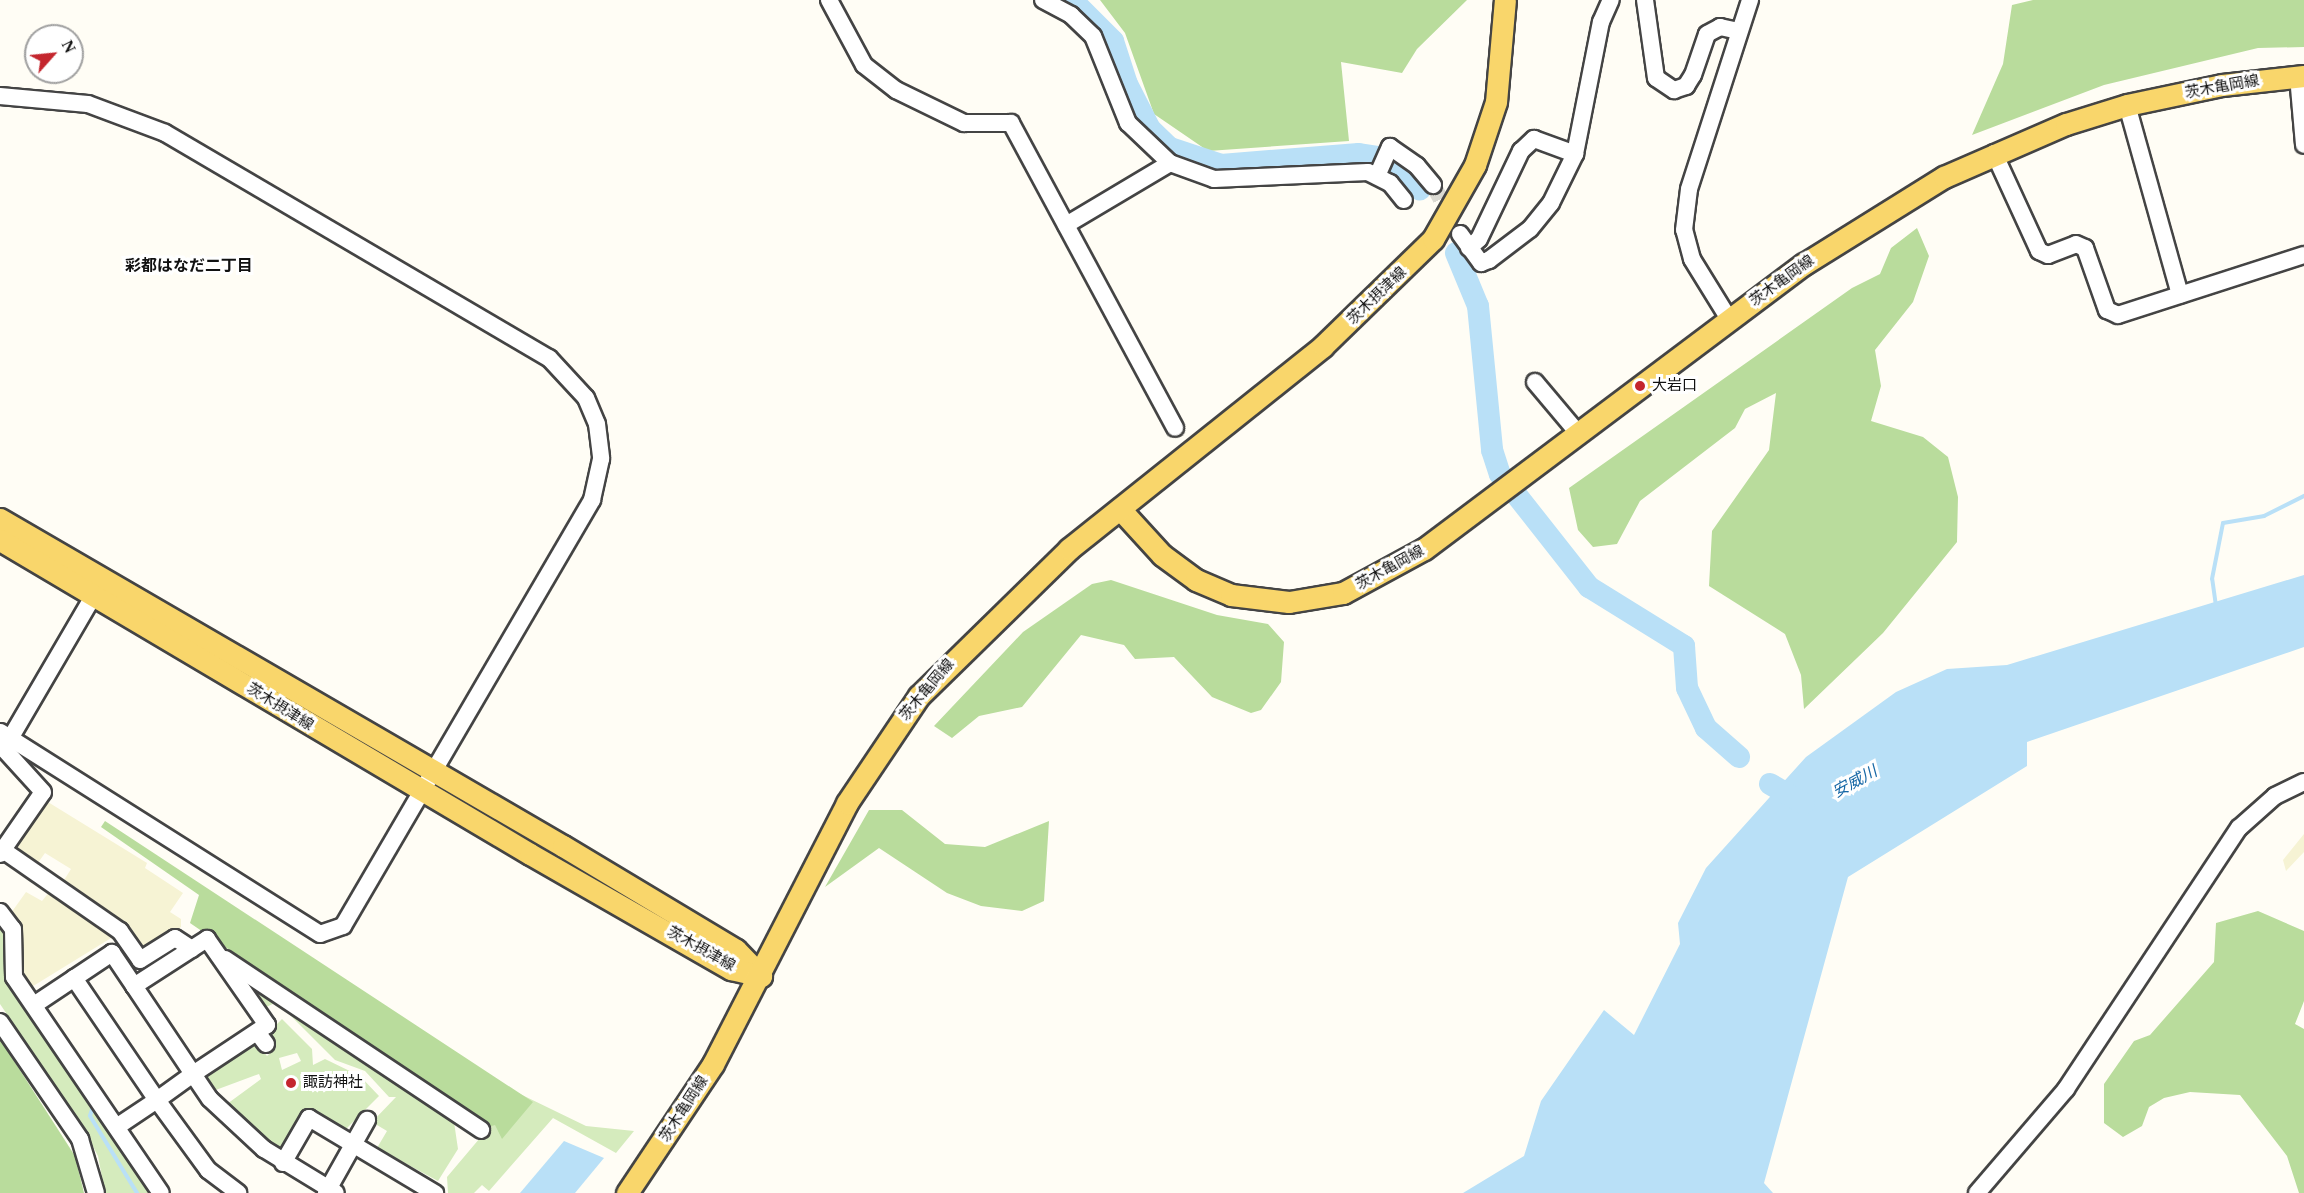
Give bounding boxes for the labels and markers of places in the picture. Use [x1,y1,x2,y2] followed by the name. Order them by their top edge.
[1652,377,1697,395] place label: 大岩口
[1633,379,1647,393] marker: 大岩口
[303,1074,363,1092] place label: 諏訪神社
[284,1076,298,1090] marker: 諏訪神社

